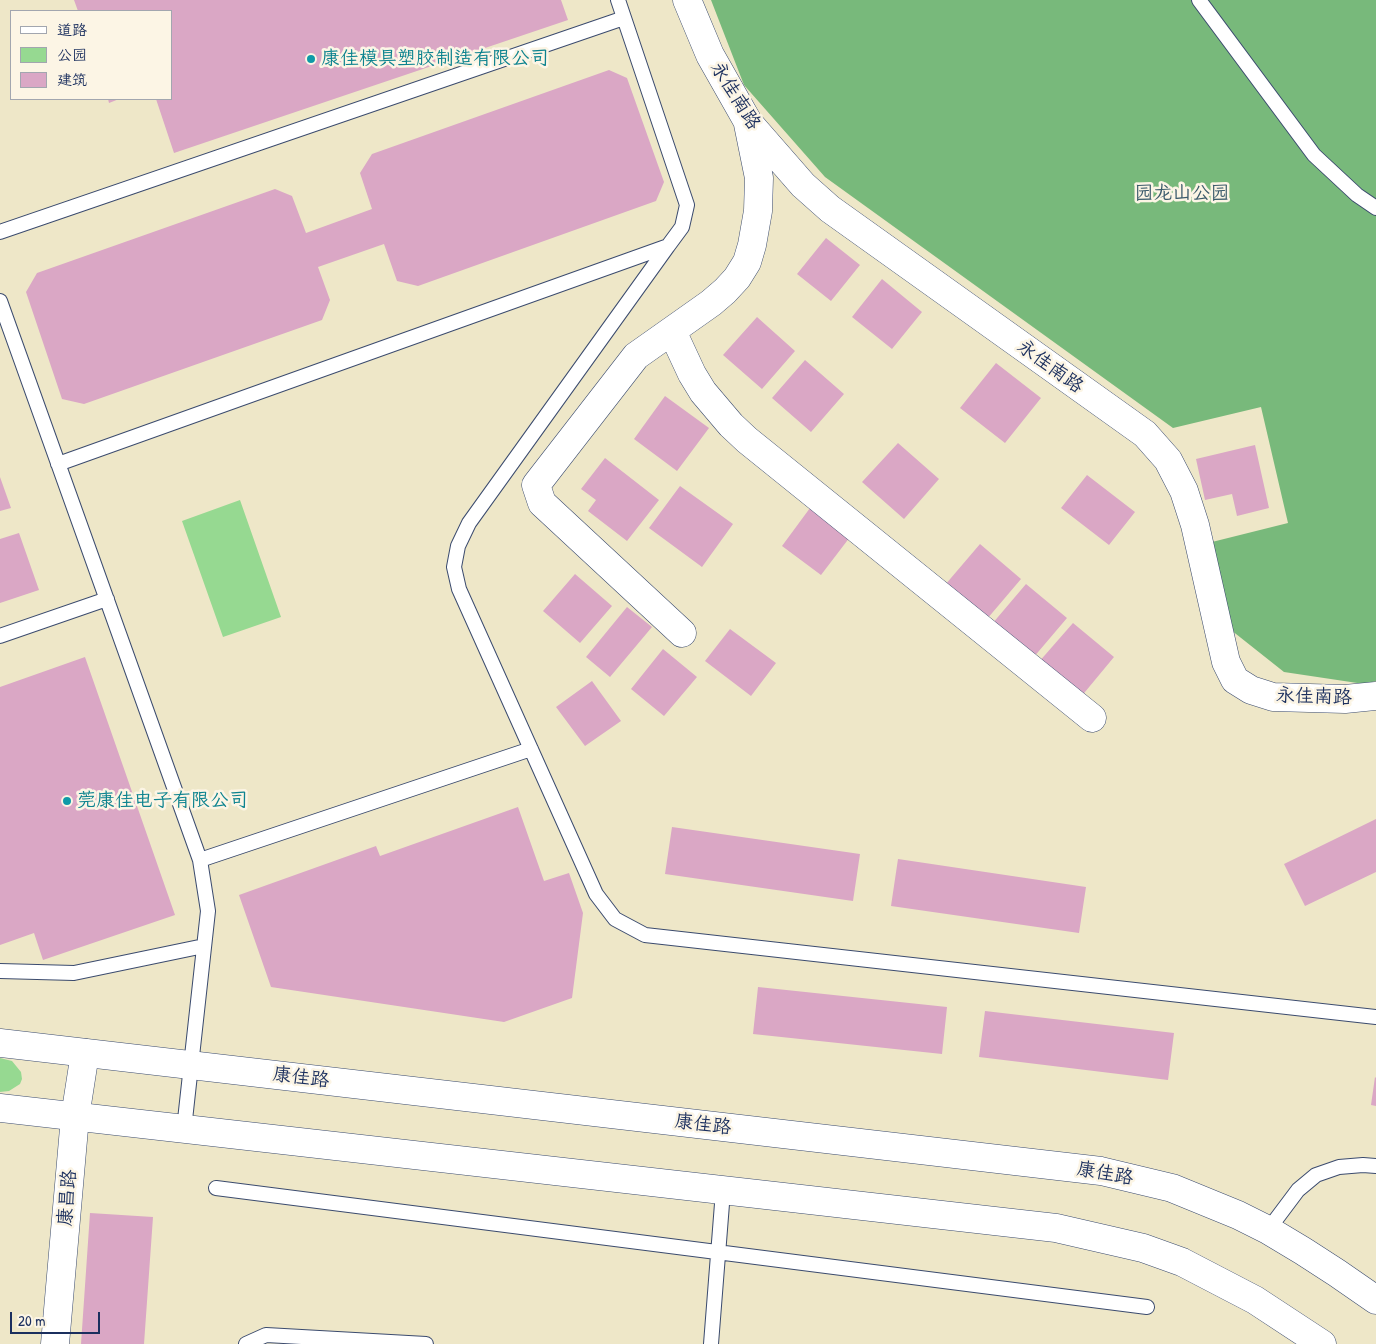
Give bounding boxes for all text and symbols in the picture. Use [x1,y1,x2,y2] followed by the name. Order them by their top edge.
[10,10,172,100] legend
[57,19,87,40] text: 道路
[57,44,87,65] text: 公园
[321,48,549,70] place label: 康佳模具塑胶制造有限公司
[305,53,317,65] marker: 康佳模具塑胶制造有限公司
[705,58,765,134] street label: 永佳南路
[57,69,87,90] text: 建筑
[1135,183,1229,205] park label: 园龙山公园
[1013,335,1087,399] street label: 永佳南路
[1276,684,1352,710] street label: 永佳南路
[77,790,248,812] place label: 莞康佳电子有限公司
[61,795,73,807] marker: 莞康佳电子有限公司
[271,1063,331,1093] street label: 康佳路
[673,1110,733,1140] street label: 康佳路
[1075,1158,1135,1190] street label: 康佳路
[54,1169,82,1227] street label: 康昌路
[12,1302,102,1334] scale bar
[18,1310,45,1331] text: 20 m

